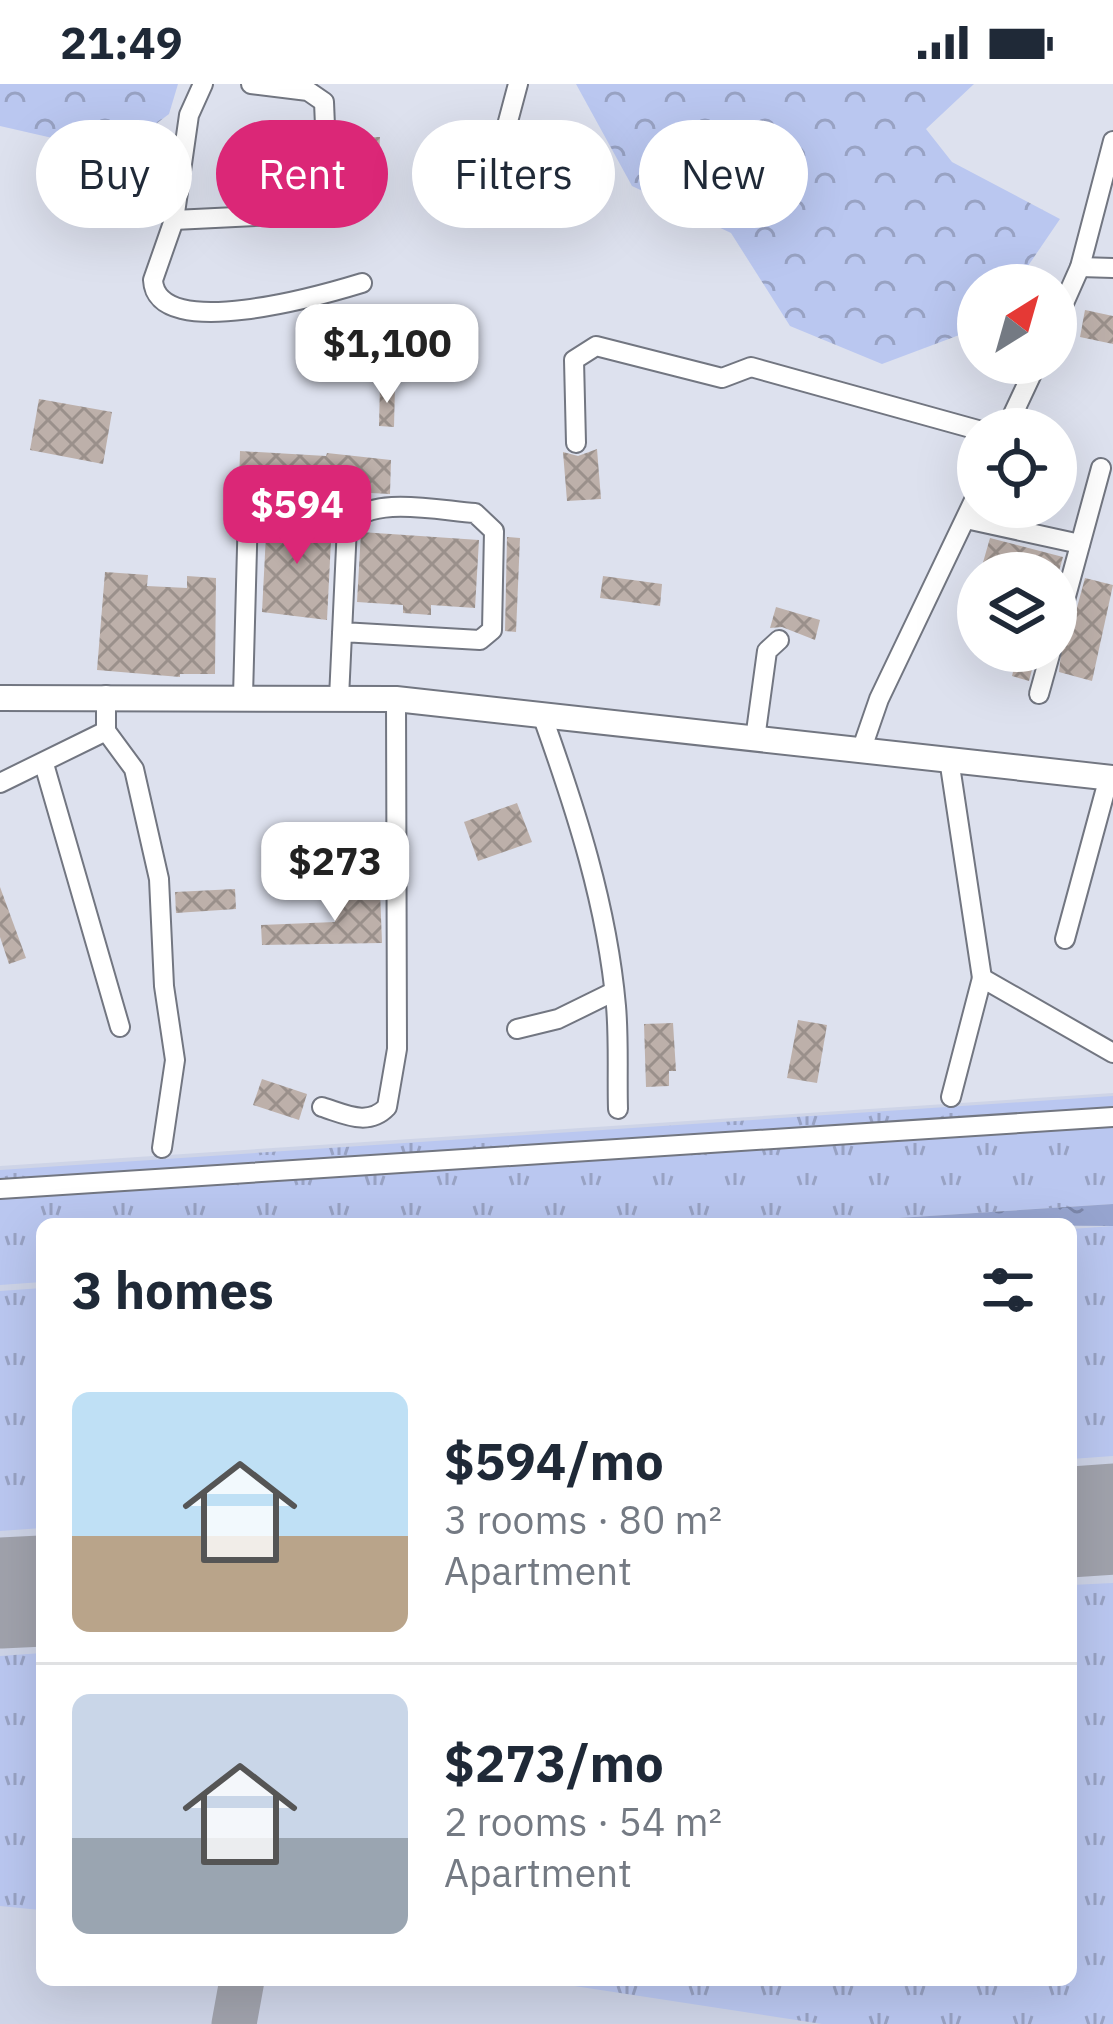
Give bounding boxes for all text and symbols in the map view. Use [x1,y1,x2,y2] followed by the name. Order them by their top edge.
[60,13,183,71] text: 21:49
[36,120,192,228] chip: Buy
[216,120,388,228] chip: Rent
[412,120,615,228] chip: Filters
[639,120,808,228] chip: New
[957,264,1077,384] north arrow
[957,264,1077,672] map controls
[289,304,485,406] pin: $1,100
[322,317,452,368] text: $1,100
[957,408,1077,528] button: locate
[226,465,368,567] pin: $594
[250,478,344,529] text: $594
[957,552,1077,672] button: layers
[264,822,406,924] pin: $273
[288,835,382,886] text: $273
[72,1257,274,1323] text: 3 homes
[975,1257,1041,1323] icon: filters
[444,1428,664,1494] text: $594/mo
[168,1440,312,1584] icon: home
[444,1494,722,1545] text: 3 rooms · 80 m²
[444,1545,632,1596] text: Apartment
[444,1730,664,1796] text: $273/mo
[168,1742,312,1886] icon: home
[444,1796,722,1847] text: 2 rooms · 54 m²
[444,1847,632,1898] text: Apartment

